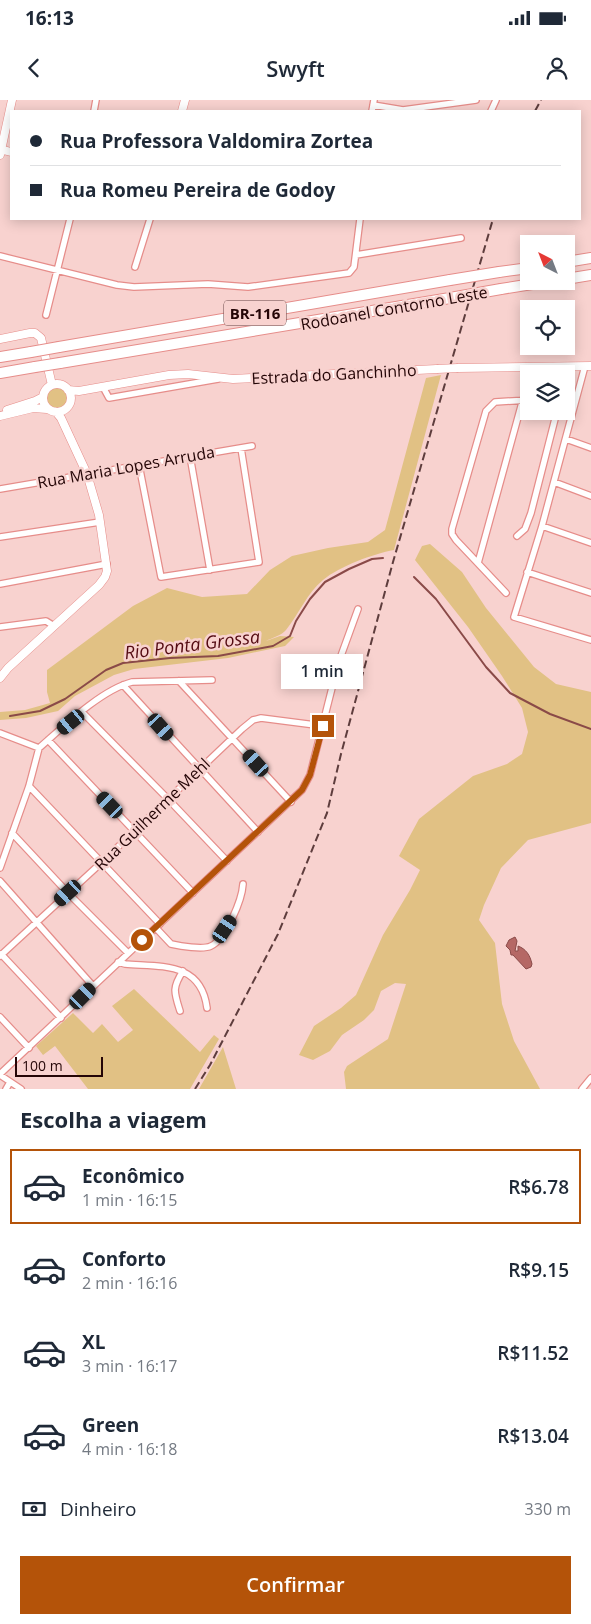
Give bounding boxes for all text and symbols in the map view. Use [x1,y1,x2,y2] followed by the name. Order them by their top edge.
[25,5,74,31] text: 16:13
[266,53,325,83] text: Swyft
[20,54,48,82] icon: back
[543,54,571,82] icon: person
[60,128,373,154] text: Rua Professora Valdomira Zortea
[60,177,335,203] text: Rua Romeu Pereira de Godoy
[520,235,575,290] north arrow
[520,235,575,420] map controls
[299,281,489,335] street label: Rodoanel Contorno Leste
[224,300,286,326] road number: BR-116
[520,300,575,355] button: locate
[251,359,417,389] street label: Estrada do Ganchinho
[520,365,575,420] button: layers
[36,441,216,493] street label: Rua Maria Lopes Arruda
[123,624,261,664] water label: Rio Ponta Grossa
[282,654,364,688] callout: 1 min
[300,660,344,682] text: 1 min
[54,707,87,737] car
[145,711,176,743] car
[312,715,334,737] route end
[240,747,271,779] car
[89,753,215,875] street label: Rua Guilherme Mehl
[94,789,125,821] car
[51,877,84,909] car
[210,912,239,946] car
[131,929,153,951] route start
[67,980,98,1012] car
[15,1054,102,1077] scale bar
[22,1056,63,1075] text: 100 m
[20,1104,207,1134] text: Escolha a viagem
[82,1163,184,1189] text: Econômico
[22,1164,67,1209] icon: car
[508,1174,569,1200] text: R$6.78
[82,1189,177,1211] text: 1 min · 16:15
[82,1246,166,1272] text: Conforto
[22,1247,67,1292] icon: car
[508,1257,569,1283] text: R$9.15
[82,1272,177,1294] text: 2 min · 16:16
[82,1329,105,1355] text: XL
[22,1330,67,1375] icon: car
[497,1340,569,1366] text: R$11.52
[82,1355,177,1377] text: 3 min · 16:17
[82,1412,139,1438] text: Green
[22,1413,67,1458] icon: car
[497,1423,569,1449] text: R$13.04
[82,1438,177,1460] text: 4 min · 16:18
[20,1495,48,1523] icon: cash
[60,1496,137,1522] text: Dinheiro
[525,1498,571,1520] text: 330 m
[20,1556,571,1614] button: Confirmar

